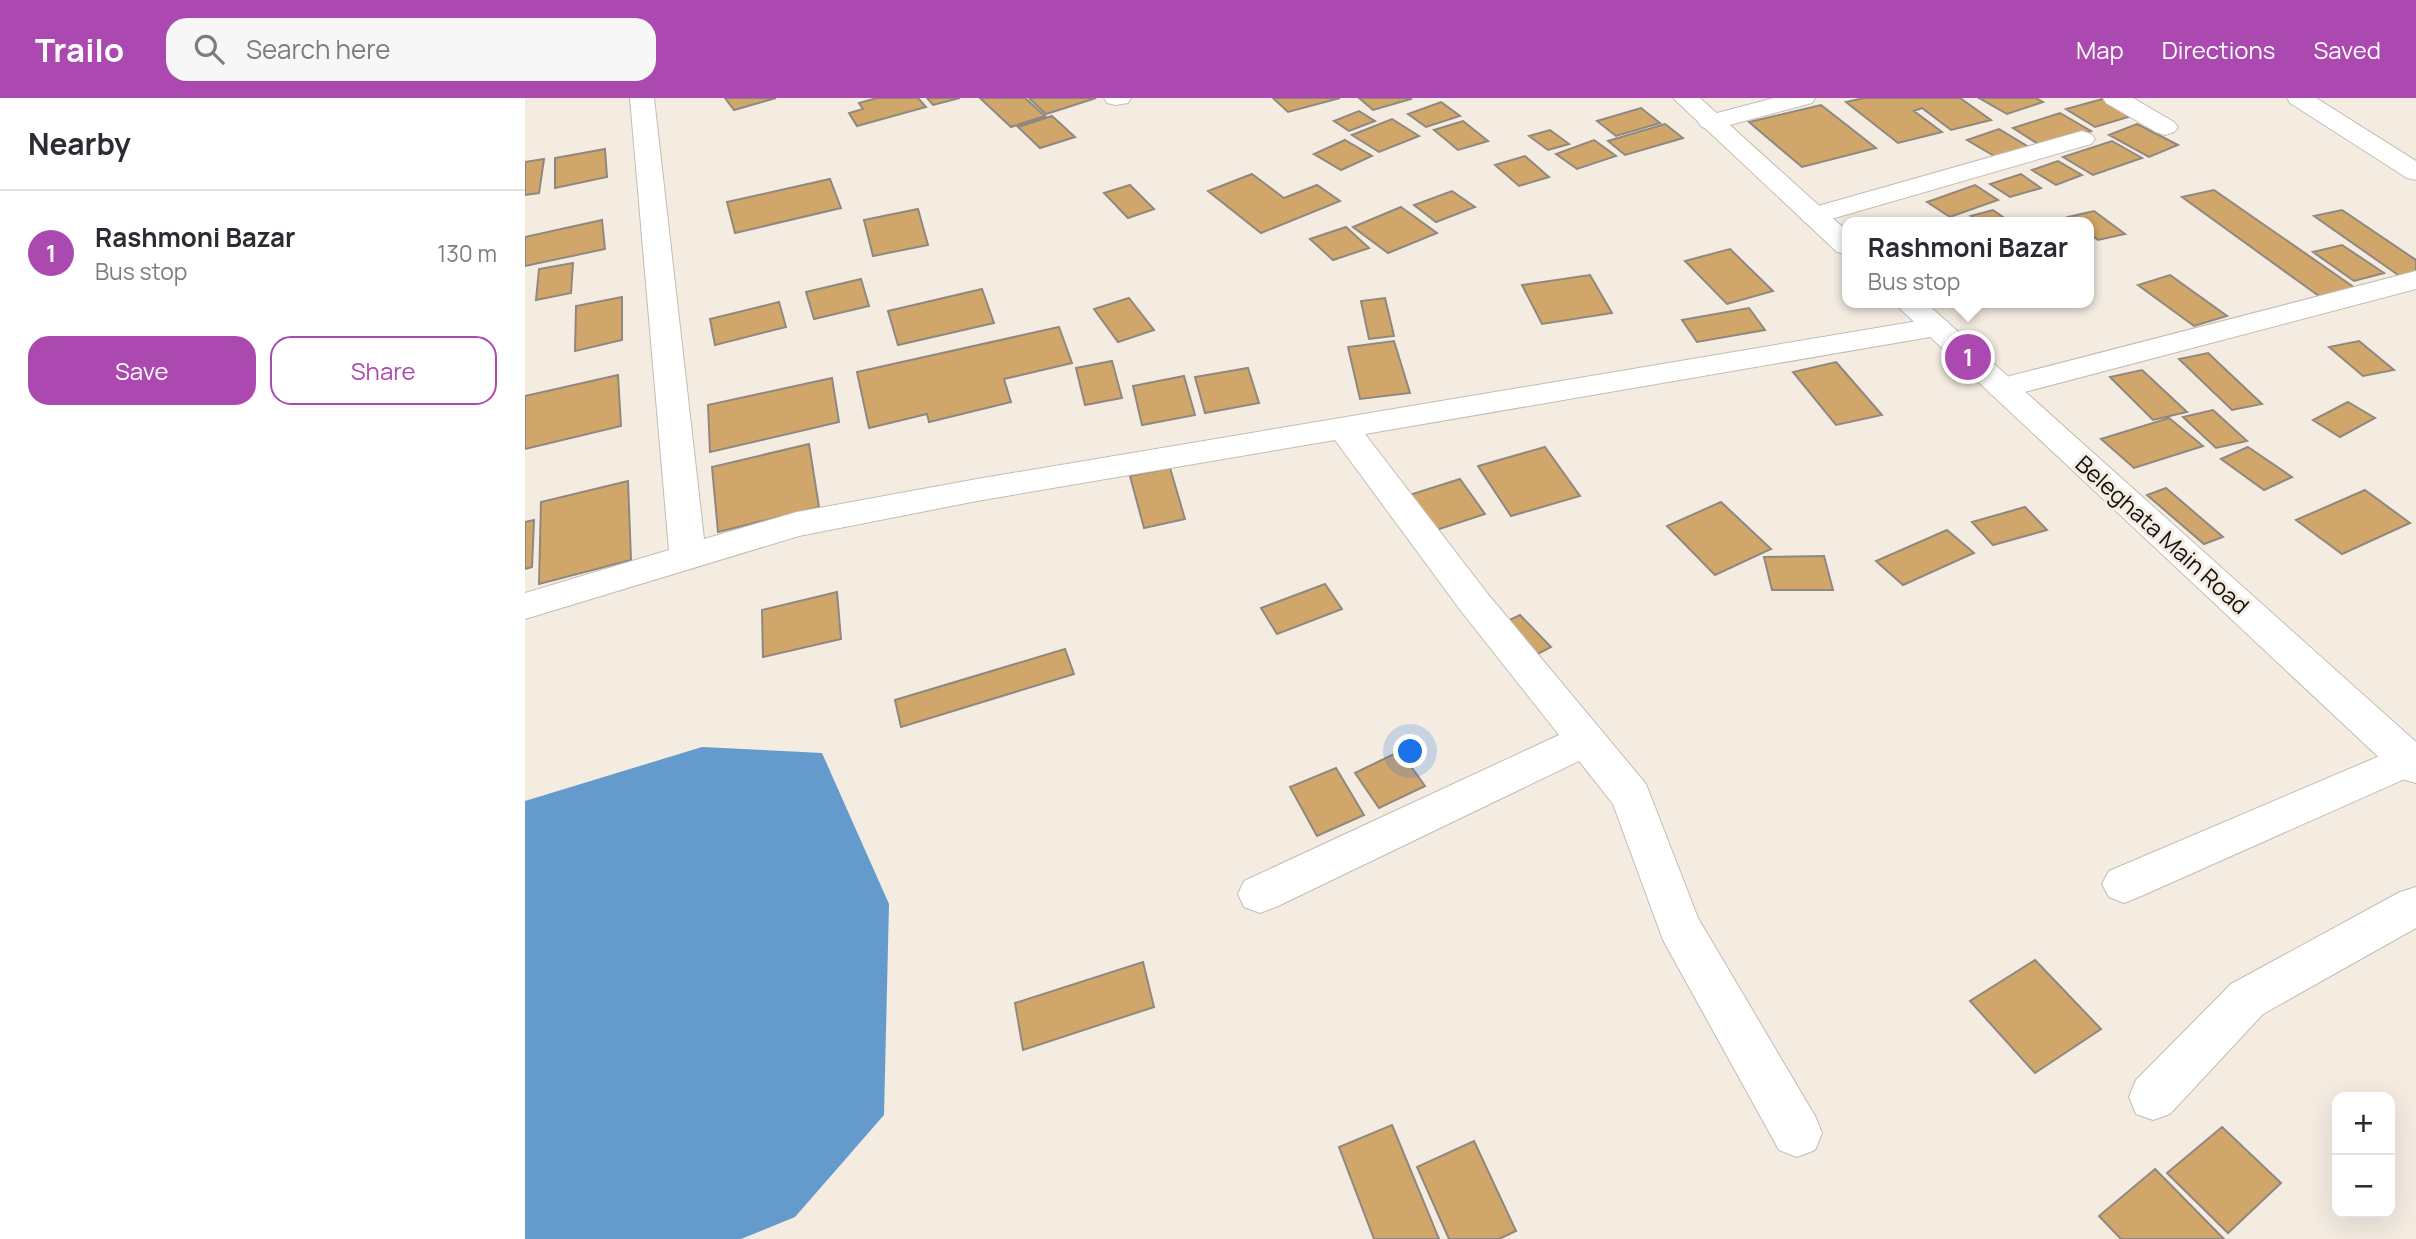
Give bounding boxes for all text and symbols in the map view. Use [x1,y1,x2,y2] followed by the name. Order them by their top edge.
[166,18,656,81] search box
[35,27,124,72] text: Trailo
[190,30,228,68] icon: search
[246,31,391,67] text: Search here
[2076,33,2124,66] text: Map
[2162,33,2275,66] text: Directions
[2313,33,2381,66] text: Saved
[28,123,131,164] text: Nearby
[1842,217,2094,308] popup
[95,219,295,255] text: Rashmoni Bazar
[1868,229,2068,265] text: Rashmoni Bazar
[46,237,56,269] text: 1
[437,237,497,269] text: 130 m
[95,255,187,287] text: Bus stop
[1868,265,1960,297] text: Bus stop
[1945,331,1991,383] pin: 1
[28,336,256,405] button: Save
[270,336,497,405] button: Share
[2069,448,2256,621] street label: Beleghata Main Road
[1393,734,1427,768] your location
[2332,1092,2395,1218] map controls
[2332,1092,2395,1155] button: +
[2332,1155,2395,1218] button: −

